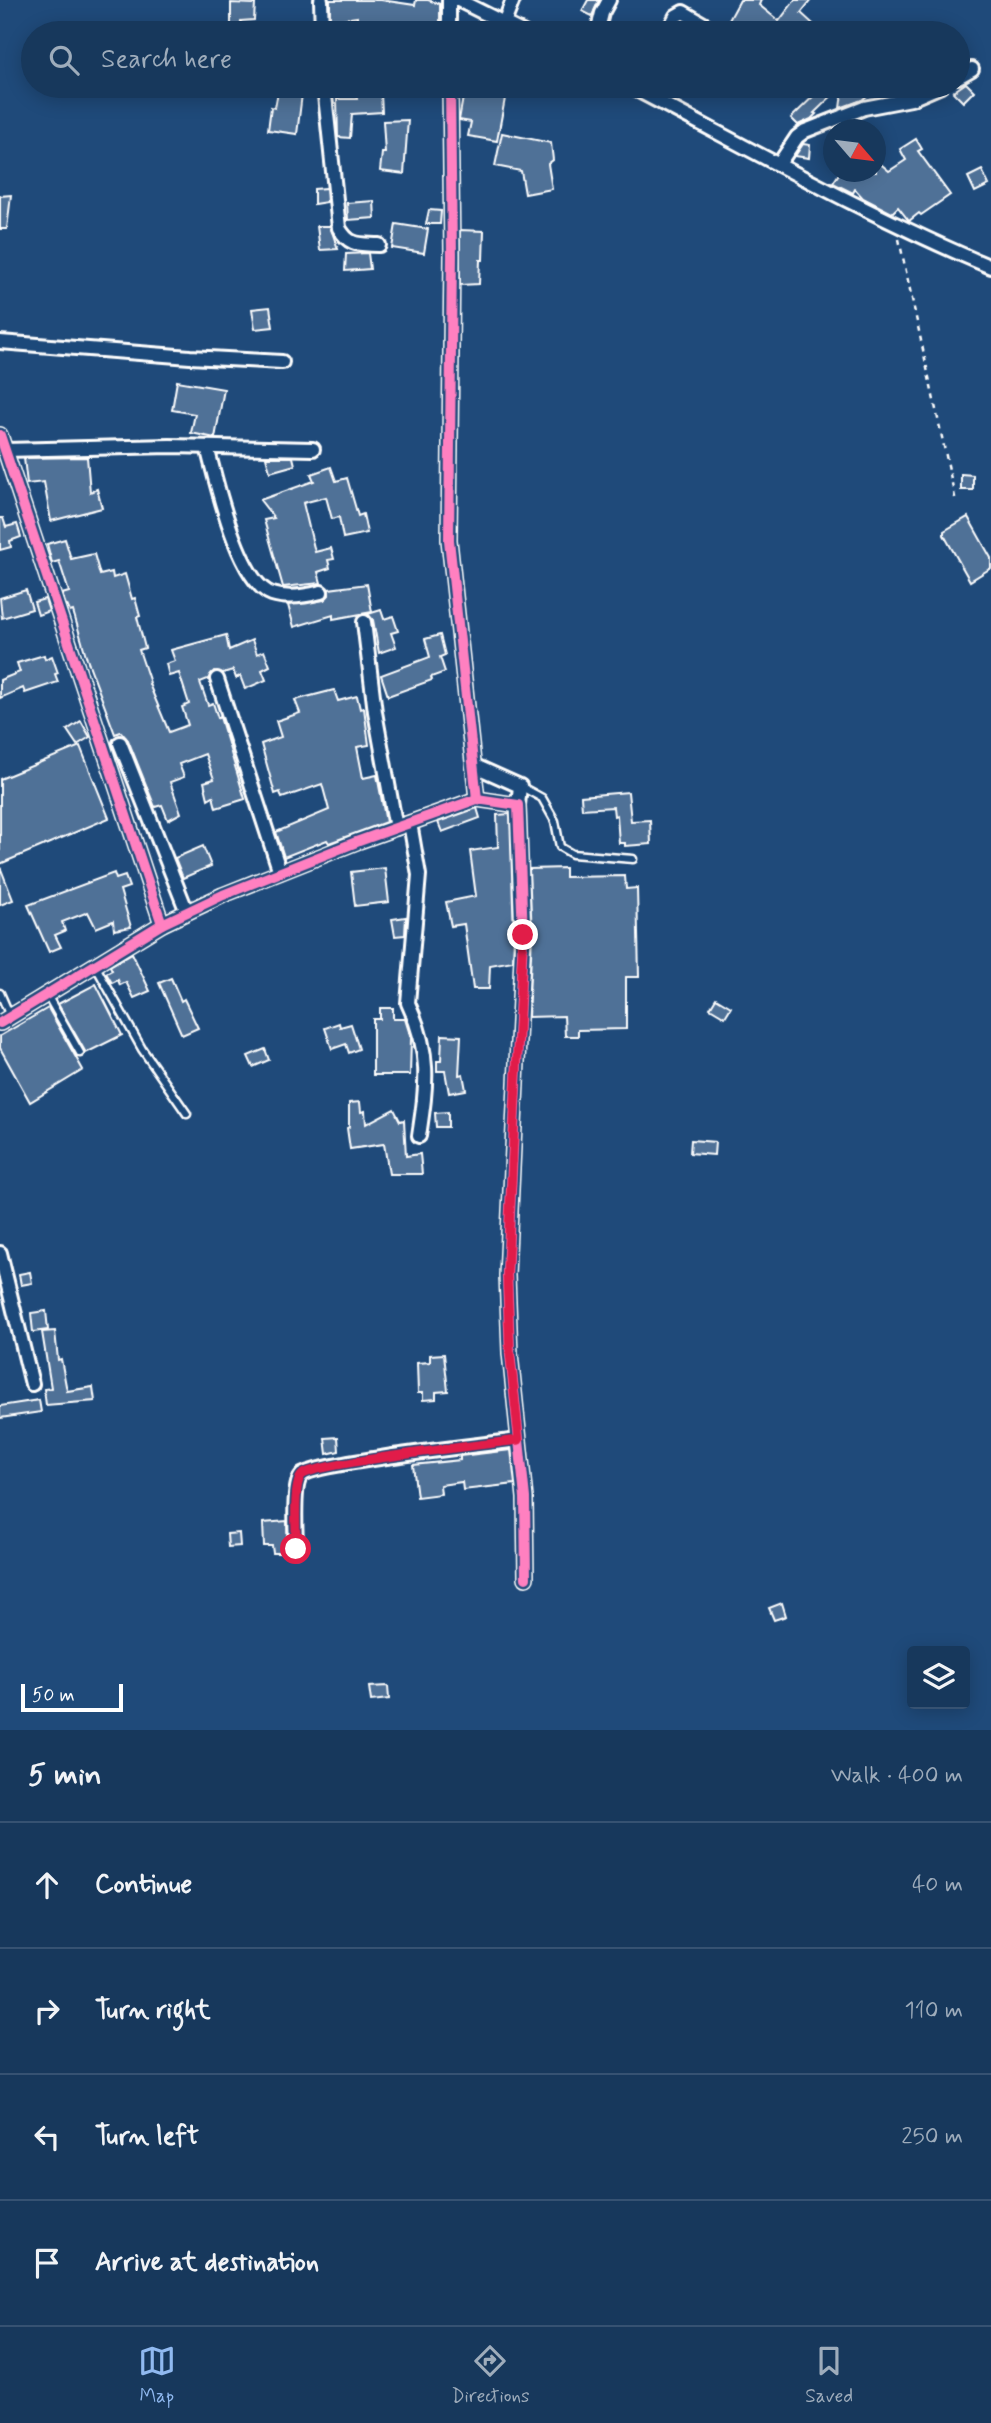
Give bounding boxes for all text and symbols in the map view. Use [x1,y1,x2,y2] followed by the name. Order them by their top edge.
[21,21,970,98] search box
[45,41,83,79] icon: search
[101,43,232,77] text: Search here
[823,119,886,182] north arrow
[507,919,538,950] route end
[280,1533,311,1564] route start
[907,1646,970,1709] map controls
[907,1646,970,1709] button: layers
[21,1681,122,1713] scale bar
[32,1683,75,1708] text: 50 m
[28,1756,102,1795] text: 5 min
[831,1761,963,1791] text: Walk · 400 m
[28,1866,66,1904] icon: ahead
[95,1868,192,1902] text: Continue
[912,1870,963,1900] text: 40 m
[28,1992,66,2030] icon: right
[95,1994,211,2028] text: Turn right
[904,1996,963,2026] text: 110 m
[28,2118,66,2156] icon: left
[95,2120,199,2154] text: Turn left
[901,2122,963,2152] text: 250 m
[28,2244,66,2282] icon: arrive
[95,2246,319,2280] text: Arrive at destination
[138,2342,176,2409] tab: Map
[451,2342,530,2409] tab: Directions
[805,2342,853,2409] tab: Saved

